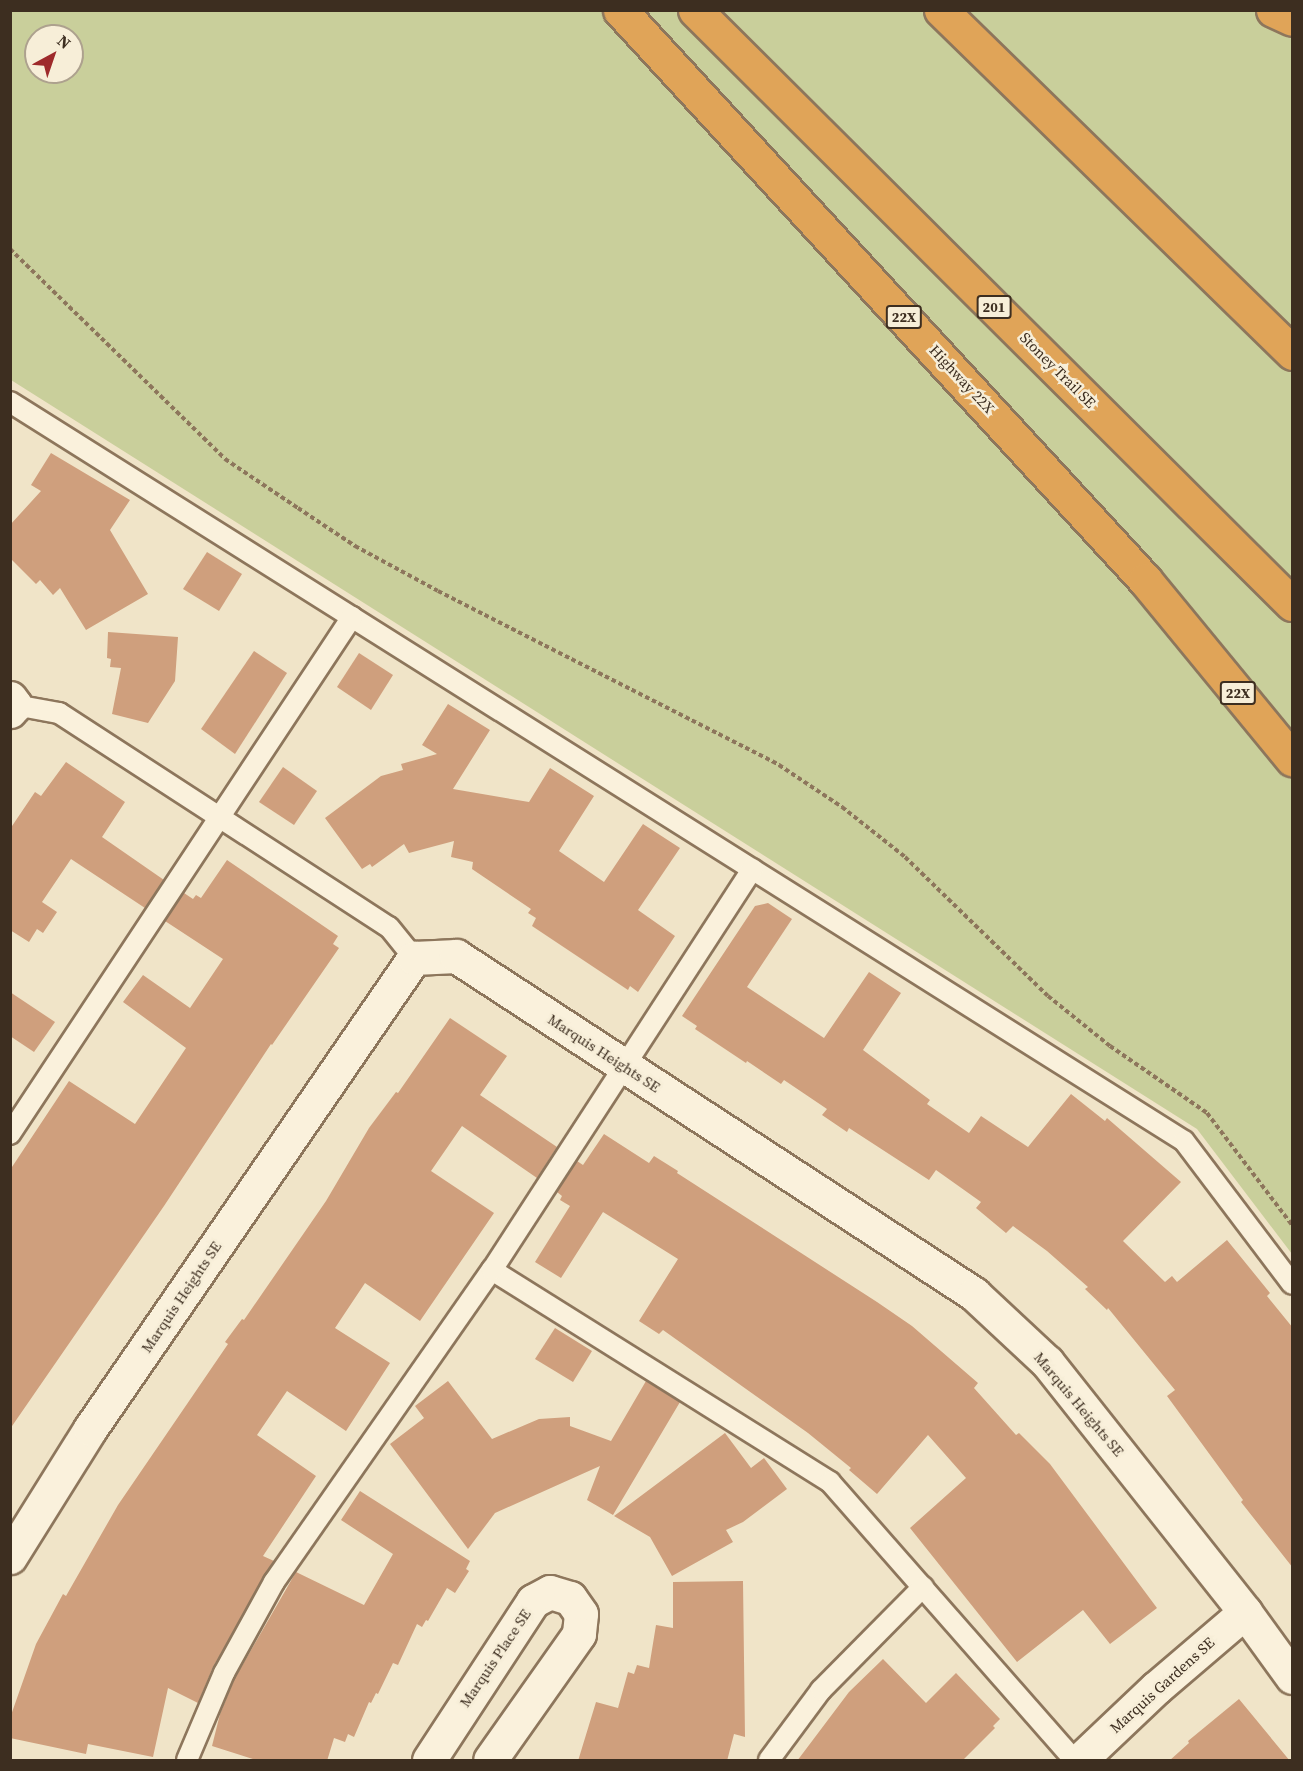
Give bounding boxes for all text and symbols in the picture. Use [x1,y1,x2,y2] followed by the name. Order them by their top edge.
[24,24,84,84] north arrow
[53,30,76,54] text: N
[976,296,1012,318] road number: 201
[884,306,924,328] road number: 22X
[1016,328,1100,412] street label: Stoney Trail SE
[926,341,998,417] street label: Highway 22X
[1218,682,1258,704] road number: 22X
[544,1010,664,1096] street label: Marquis Heights SE
[137,1238,225,1356] street label: Marquis Heights SE
[1030,1348,1128,1460] street label: Marquis Heights SE
[456,1606,534,1710] street label: Marquis Place SE
[1106,1633,1218,1737] street label: Marquis Gardens SE

